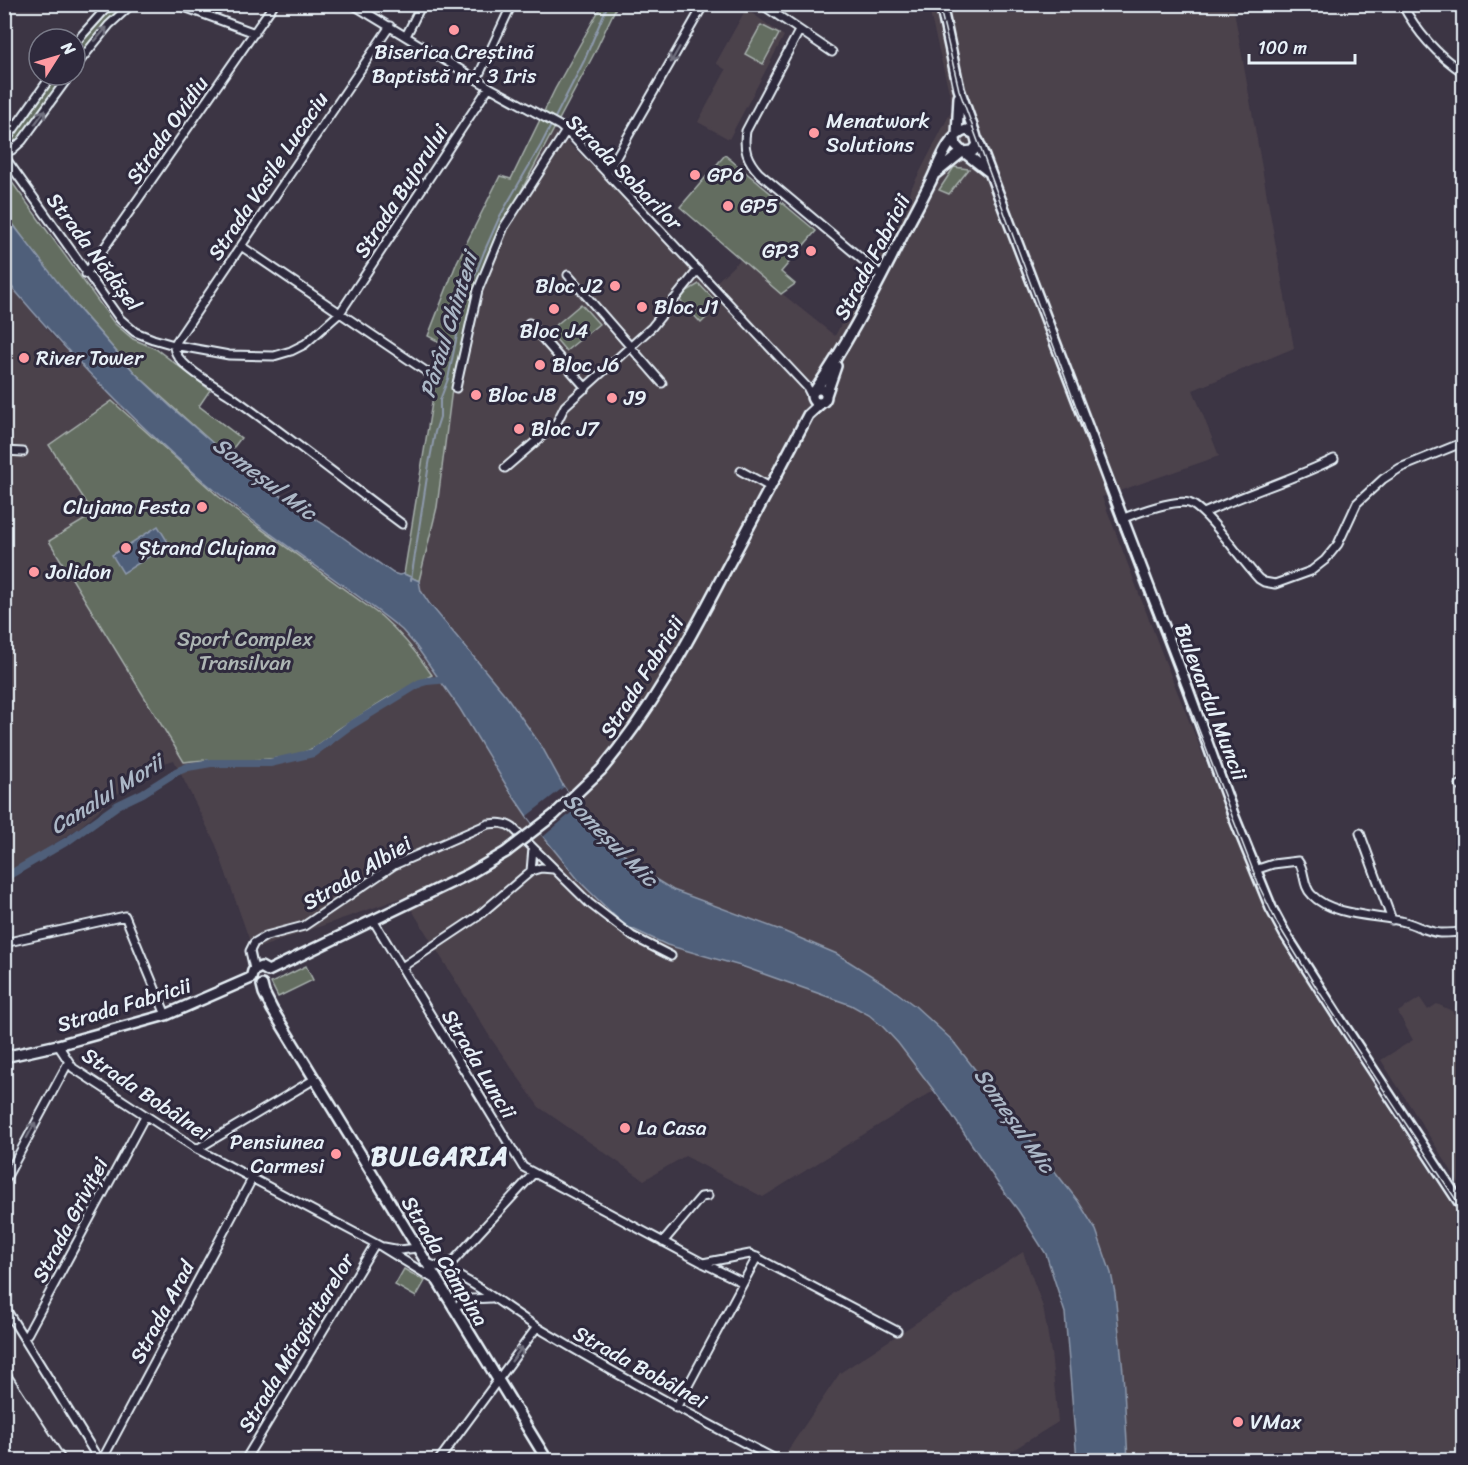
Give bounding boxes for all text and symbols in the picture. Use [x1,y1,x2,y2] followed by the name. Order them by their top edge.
[447,23,461,37] marker: Biserica Creștină Baptistă nr. 3 Iris
[27,27,87,87] north arrow
[94,27,108,42] one-way arrow
[1249,27,1356,65] scale bar
[1258,32,1307,64] text: 100 m
[372,33,537,95] place label: Biserica Creștină Baptistă nr. 3 Iris
[53,34,84,62] text: N
[668,46,680,63] one-way arrow
[115,67,219,192] street label: Strada Ovidiu
[197,84,339,268] street label: Strada Vasile Lucaciu
[826,102,930,164] place label: Menatwork Solutions
[556,104,693,241] street label: Strada Sobarilor
[34,109,46,125] one-way arrow
[343,115,459,266] street label: Strada Bujorului
[807,126,821,140] marker: Menatwork Solutions
[707,156,744,194] place label: GP6
[688,168,702,182] marker: GP6
[36,184,152,321] street label: Strada Nădășel
[823,186,922,327] street label: Strada Fabricii
[740,187,778,225] place label: GP5
[721,199,735,213] marker: GP5
[762,232,799,270] place label: GP3
[408,243,490,402] water label: Pârâul Chinteni
[804,244,818,258] marker: GP3
[535,267,603,305] place label: Bloc J2
[608,279,622,293] marker: Bloc J2
[654,288,719,326] place label: Bloc J1
[635,300,649,314] marker: Bloc J1
[547,302,561,316] marker: Bloc J4
[520,312,588,350] place label: Bloc J4
[36,339,144,377] place label: River Tower
[552,346,620,384] place label: Bloc J6
[17,351,31,365] marker: River Tower
[533,358,547,372] marker: Bloc J6
[488,376,557,414] place label: Bloc J8
[623,379,647,417] place label: J9
[469,388,483,402] marker: Bloc J8
[605,391,619,405] marker: J9
[531,410,601,448] place label: Bloc J7
[512,422,526,436] marker: Bloc J7
[204,426,327,532] water label: Someșul Mic
[63,488,190,526] place label: Clujana Festa
[195,500,209,514] marker: Clujana Festa
[138,529,277,567] place label: Ștrand Clujana
[119,541,133,555] marker: Ștrand Clujana
[45,553,111,591] place label: Jolidon
[27,565,41,579] marker: Jolidon
[589,607,695,746] street label: Strada Fabricii
[1164,618,1259,787] street label: Bulevardul Muncii
[177,620,313,682] park label: Sport Complex Transilvan
[42,742,174,845] water label: Canalul Morii
[554,782,669,898] water label: Someșul Mic
[295,825,420,921] street label: Strada Albiei
[52,966,197,1043] street label: Strada Fabricii
[431,1002,528,1128] street label: Strada Luncii
[74,1037,219,1152] street label: Strada Bobâlnei
[964,1059,1067,1183] water label: Someșul Mic
[637,1109,707,1147] place label: La Casa
[618,1121,632,1135] marker: La Casa
[26,1122,38,1140] one-way arrow
[230,1123,325,1185] place label: Pensiunea Carmesi
[371,1132,509,1180] district label: BULGARIA
[329,1147,343,1161] marker: Pensiunea Carmesi
[21,1149,120,1290] street label: Strada Griviței
[391,1188,499,1334] street label: Strada Câmpina
[227,1245,366,1440] street label: Strada Mărgăritarelor
[119,1252,206,1371] street label: Strada Arad
[566,1314,715,1420] street label: Strada Bobâlnei
[510,1346,523,1362] one-way arrow
[1250,1403,1302,1441] place label: VMax
[1231,1415,1245,1429] marker: VMax

